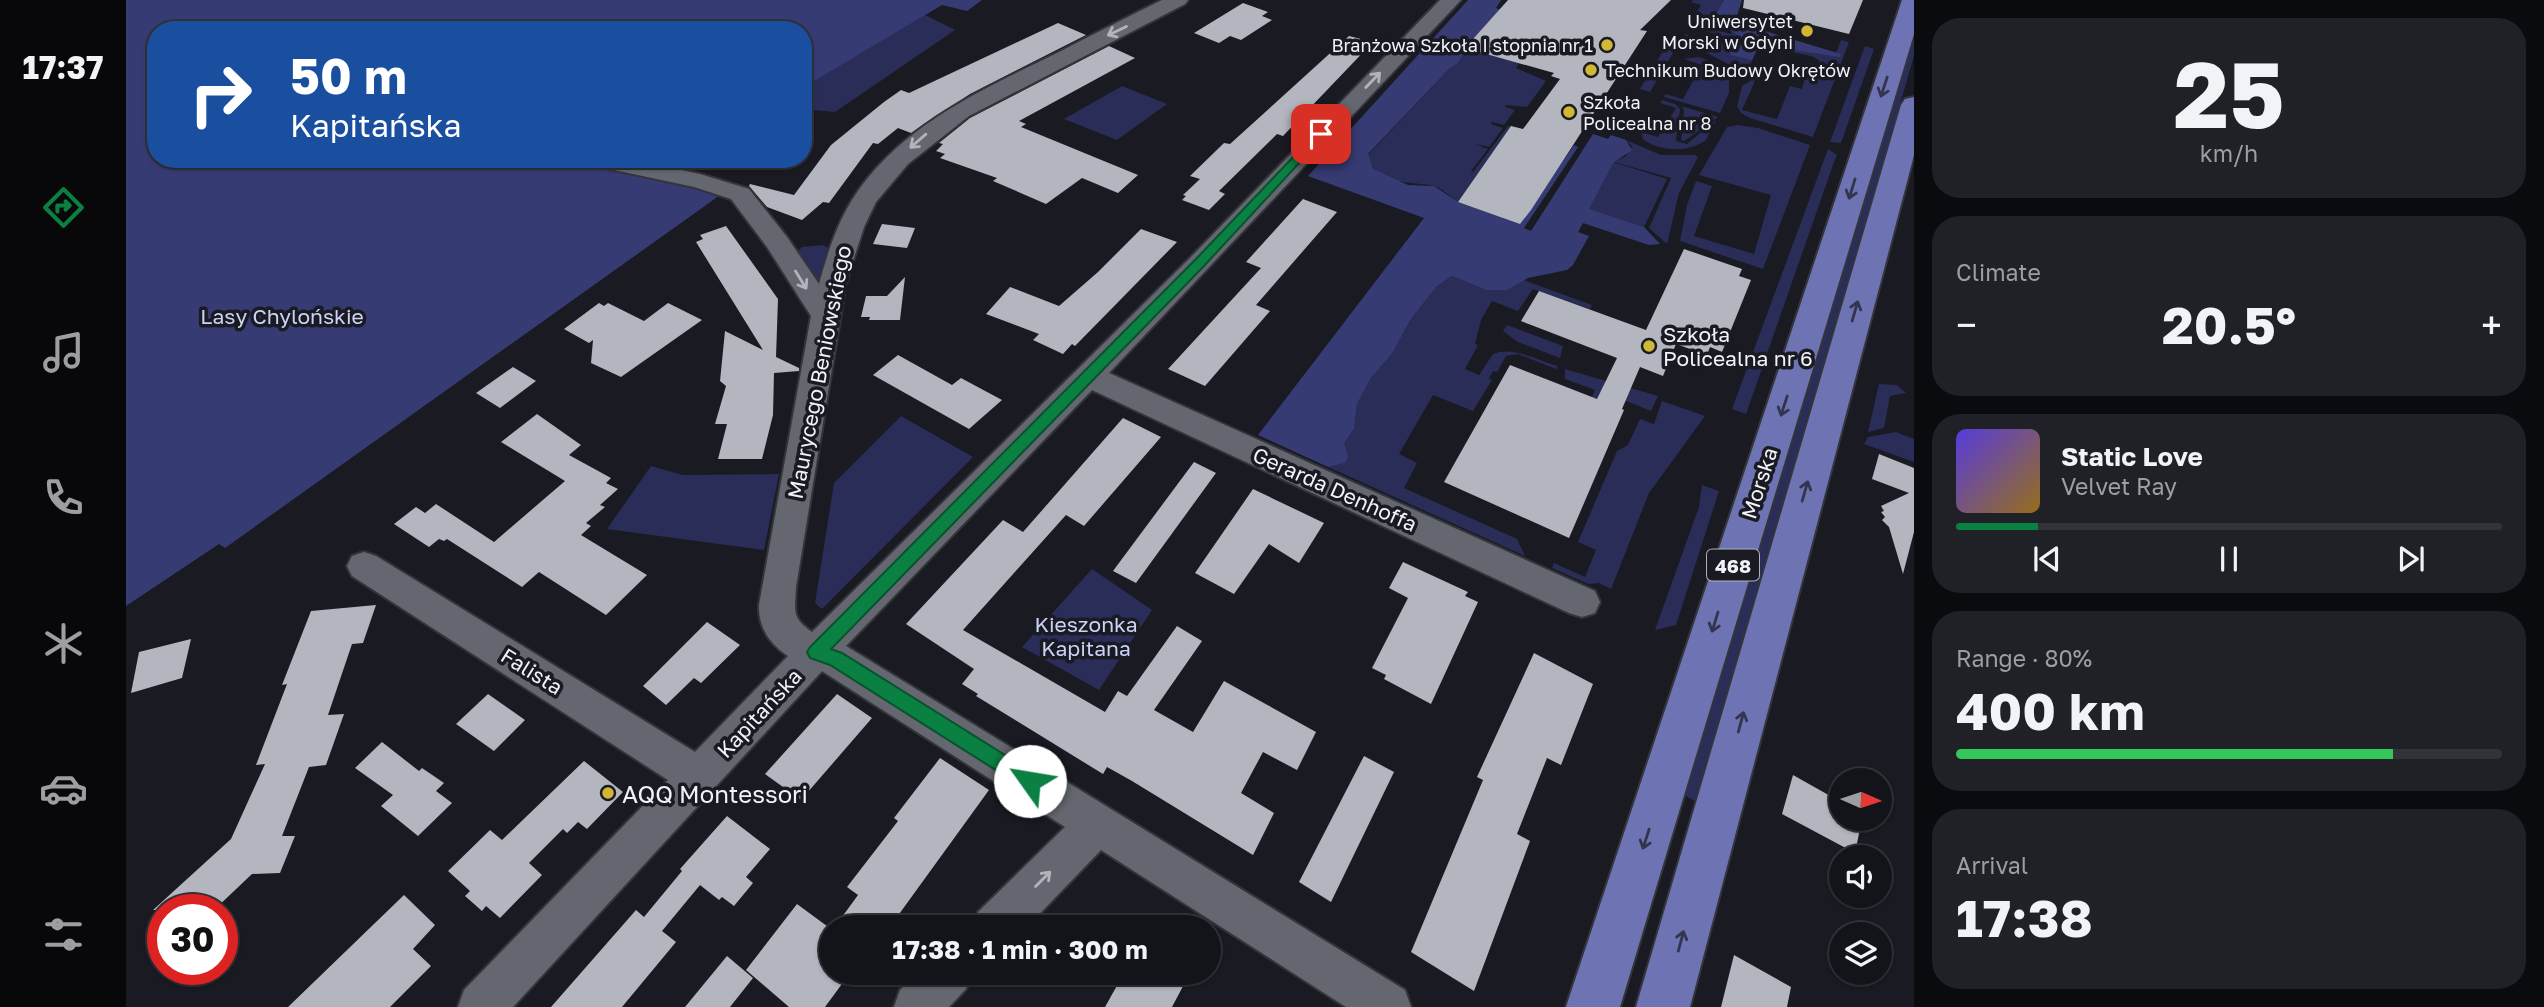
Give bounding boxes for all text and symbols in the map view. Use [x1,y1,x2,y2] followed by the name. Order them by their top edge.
[1662,10,1793,53] place label: Uniwersytet Morski w Gdyni
[1799,23,1815,39] marker: Uniwersytet Morski w Gdyni
[1107,25,1128,38] one-way arrow
[1331,34,1593,56] place label: Branżowa Szkoła I stopnia nr 1
[1599,37,1615,53] marker: Branżowa Szkoła I stopnia nr 1
[2173,39,2285,148] text: 25
[290,46,407,105] text: 50 m
[22,48,104,86] text: 17:37
[175,49,266,140] icon: right
[1605,59,1851,81] place label: Technikum Budowy Okrętów
[1583,62,1599,78] marker: Technikum Budowy Okrętów
[1365,72,1382,89] one-way arrow
[1876,76,1889,98] one-way arrow
[1583,91,1711,134] place label: Szkoła Policealna nr 8
[1291,104,1351,164] pin
[1561,104,1577,120] marker: Szkoła Policealna nr 8
[290,106,461,144] text: Kapitańska
[1302,115,1340,153] icon: arrive
[910,133,928,149] one-way arrow
[2200,139,2258,167] text: km/h
[1845,177,1857,199] one-way arrow
[39,183,88,232] icon: directions
[782,243,856,501] street label: Maurycego Beniowskiego
[1956,258,2041,286] text: Climate
[795,270,809,290] one-way arrow
[2162,293,2296,355] text: 20.5°
[1850,300,1863,322] one-way arrow
[1956,302,1977,347] text: −
[2481,302,2502,347] text: +
[200,303,364,329] park label: Lasy Chylońskie
[1663,321,1813,371] place label: Szkoła Policealna nr 6
[39,328,88,377] icon: music
[1641,338,1657,354] marker: Szkoła Policealna nr 6
[1776,394,1789,416] one-way arrow
[1249,441,1421,537] street label: Gerarda Denhoffa
[2061,441,2203,472] text: Static Love
[1735,444,1783,522] street label: Morska
[2061,472,2177,500] text: Velvet Ray
[39,473,88,522] icon: phone
[1799,480,1812,502] one-way arrow
[2028,540,2066,578] icon: previous
[2210,540,2248,578] icon: pause
[2392,540,2430,578] icon: next
[1707,550,1759,580] road number: 468
[1034,611,1138,661] park label: Kieszonka Kapitana
[1707,611,1720,633] one-way arrow
[39,619,88,668] icon: climate
[496,642,568,700] street label: Falista
[1956,644,2092,672] text: Range · 80%
[711,663,807,763] street label: Kapitańska
[1956,679,2145,741] text: 400 km
[1736,711,1749,733] one-way arrow
[993,744,1067,818] position arrow
[39,764,88,813] icon: car
[1829,768,1892,831] north arrow
[1829,768,1892,985] map controls
[622,779,808,808] place label: AQQ Montessori
[600,785,616,801] marker: AQQ Montessori
[1639,828,1652,850] one-way arrow
[1829,845,1892,908] button: sound
[1956,851,2028,879] text: Arrival
[1034,871,1051,888] one-way arrow
[1956,886,2093,948] text: 17:38
[147,894,238,985] speed limit sign: 30
[39,910,88,959] icon: filters
[1829,922,1892,985] button: layers
[1676,930,1689,952] one-way arrow
[892,934,1148,965] text: 17:38 · 1 min · 300 m

